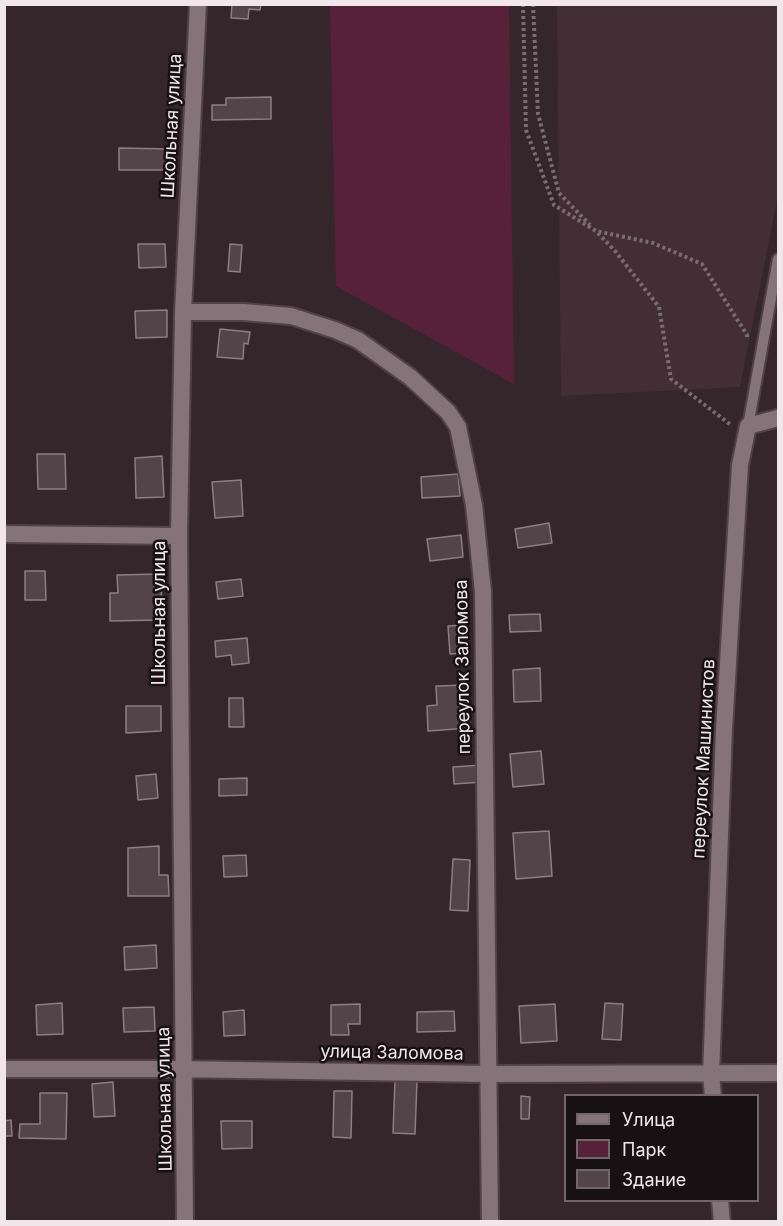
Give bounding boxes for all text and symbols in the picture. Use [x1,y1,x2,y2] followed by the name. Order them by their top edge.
[157,53,187,199] street label: Школьная улица
[149,541,171,685] street label: Школьная улица
[451,579,475,755] street label: переулок Заломова
[688,659,720,859] street label: переулок Машинистов
[153,1026,177,1172] street label: Школьная улица
[320,1041,464,1065] street label: улица Заломова
[564,1094,759,1202] legend
[622,1109,675,1130] text: Улица
[622,1139,666,1160] text: Парк
[622,1169,686,1190] text: Здание

